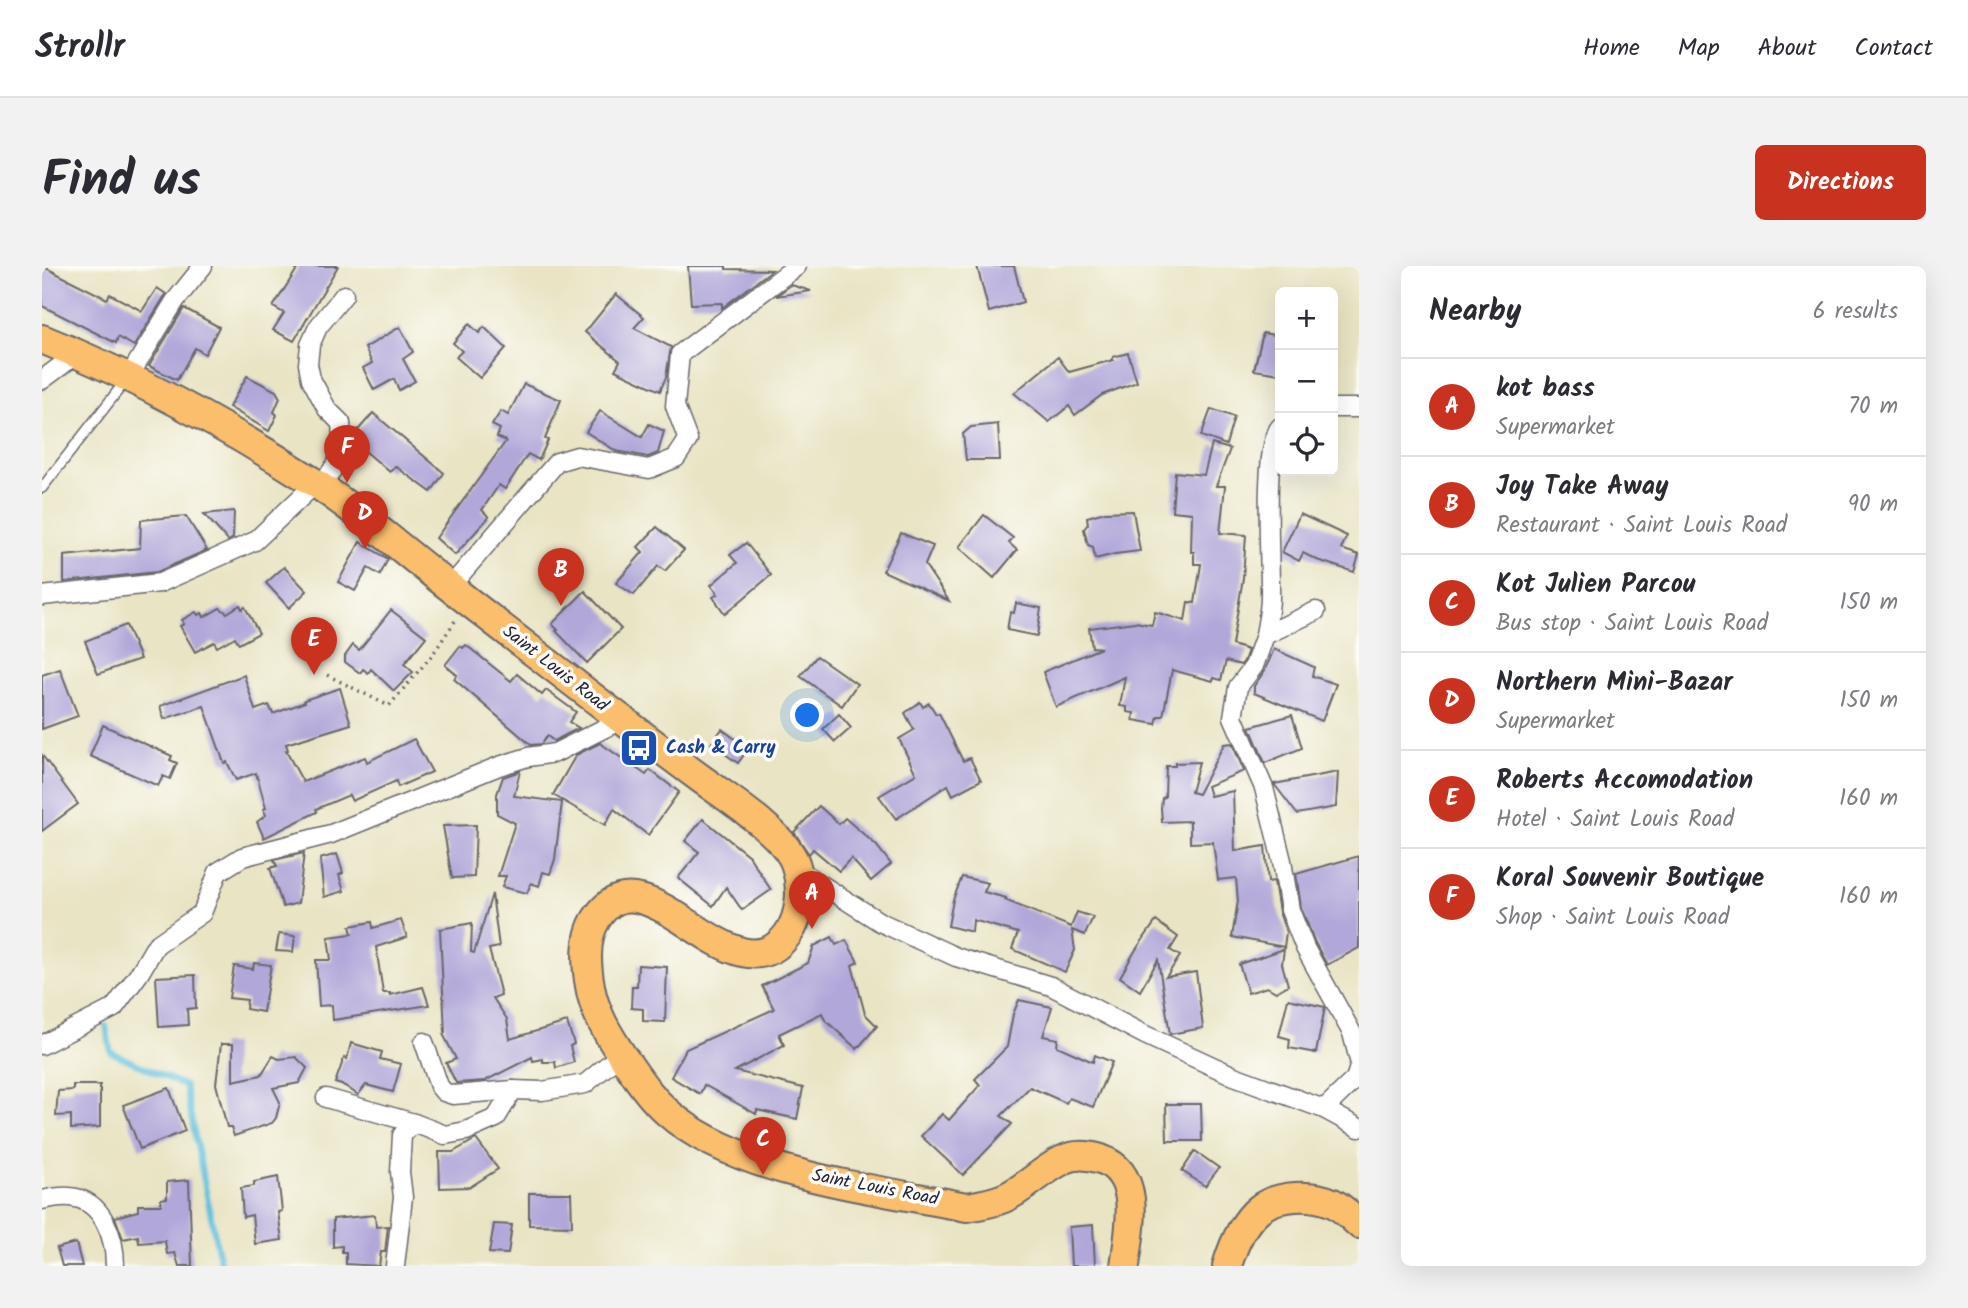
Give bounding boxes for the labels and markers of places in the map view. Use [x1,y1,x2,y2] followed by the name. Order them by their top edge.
[324,425,370,483] pin: F
[342,491,388,549] pin: D
[538,548,584,606] pin: B
[291,617,337,675] pin: E
[618,727,660,769] bus stop icon: Cash & Carry
[666,734,776,763] place label: Cash & Carry
[789,871,835,929] pin: A
[740,1117,786,1175] pin: C

